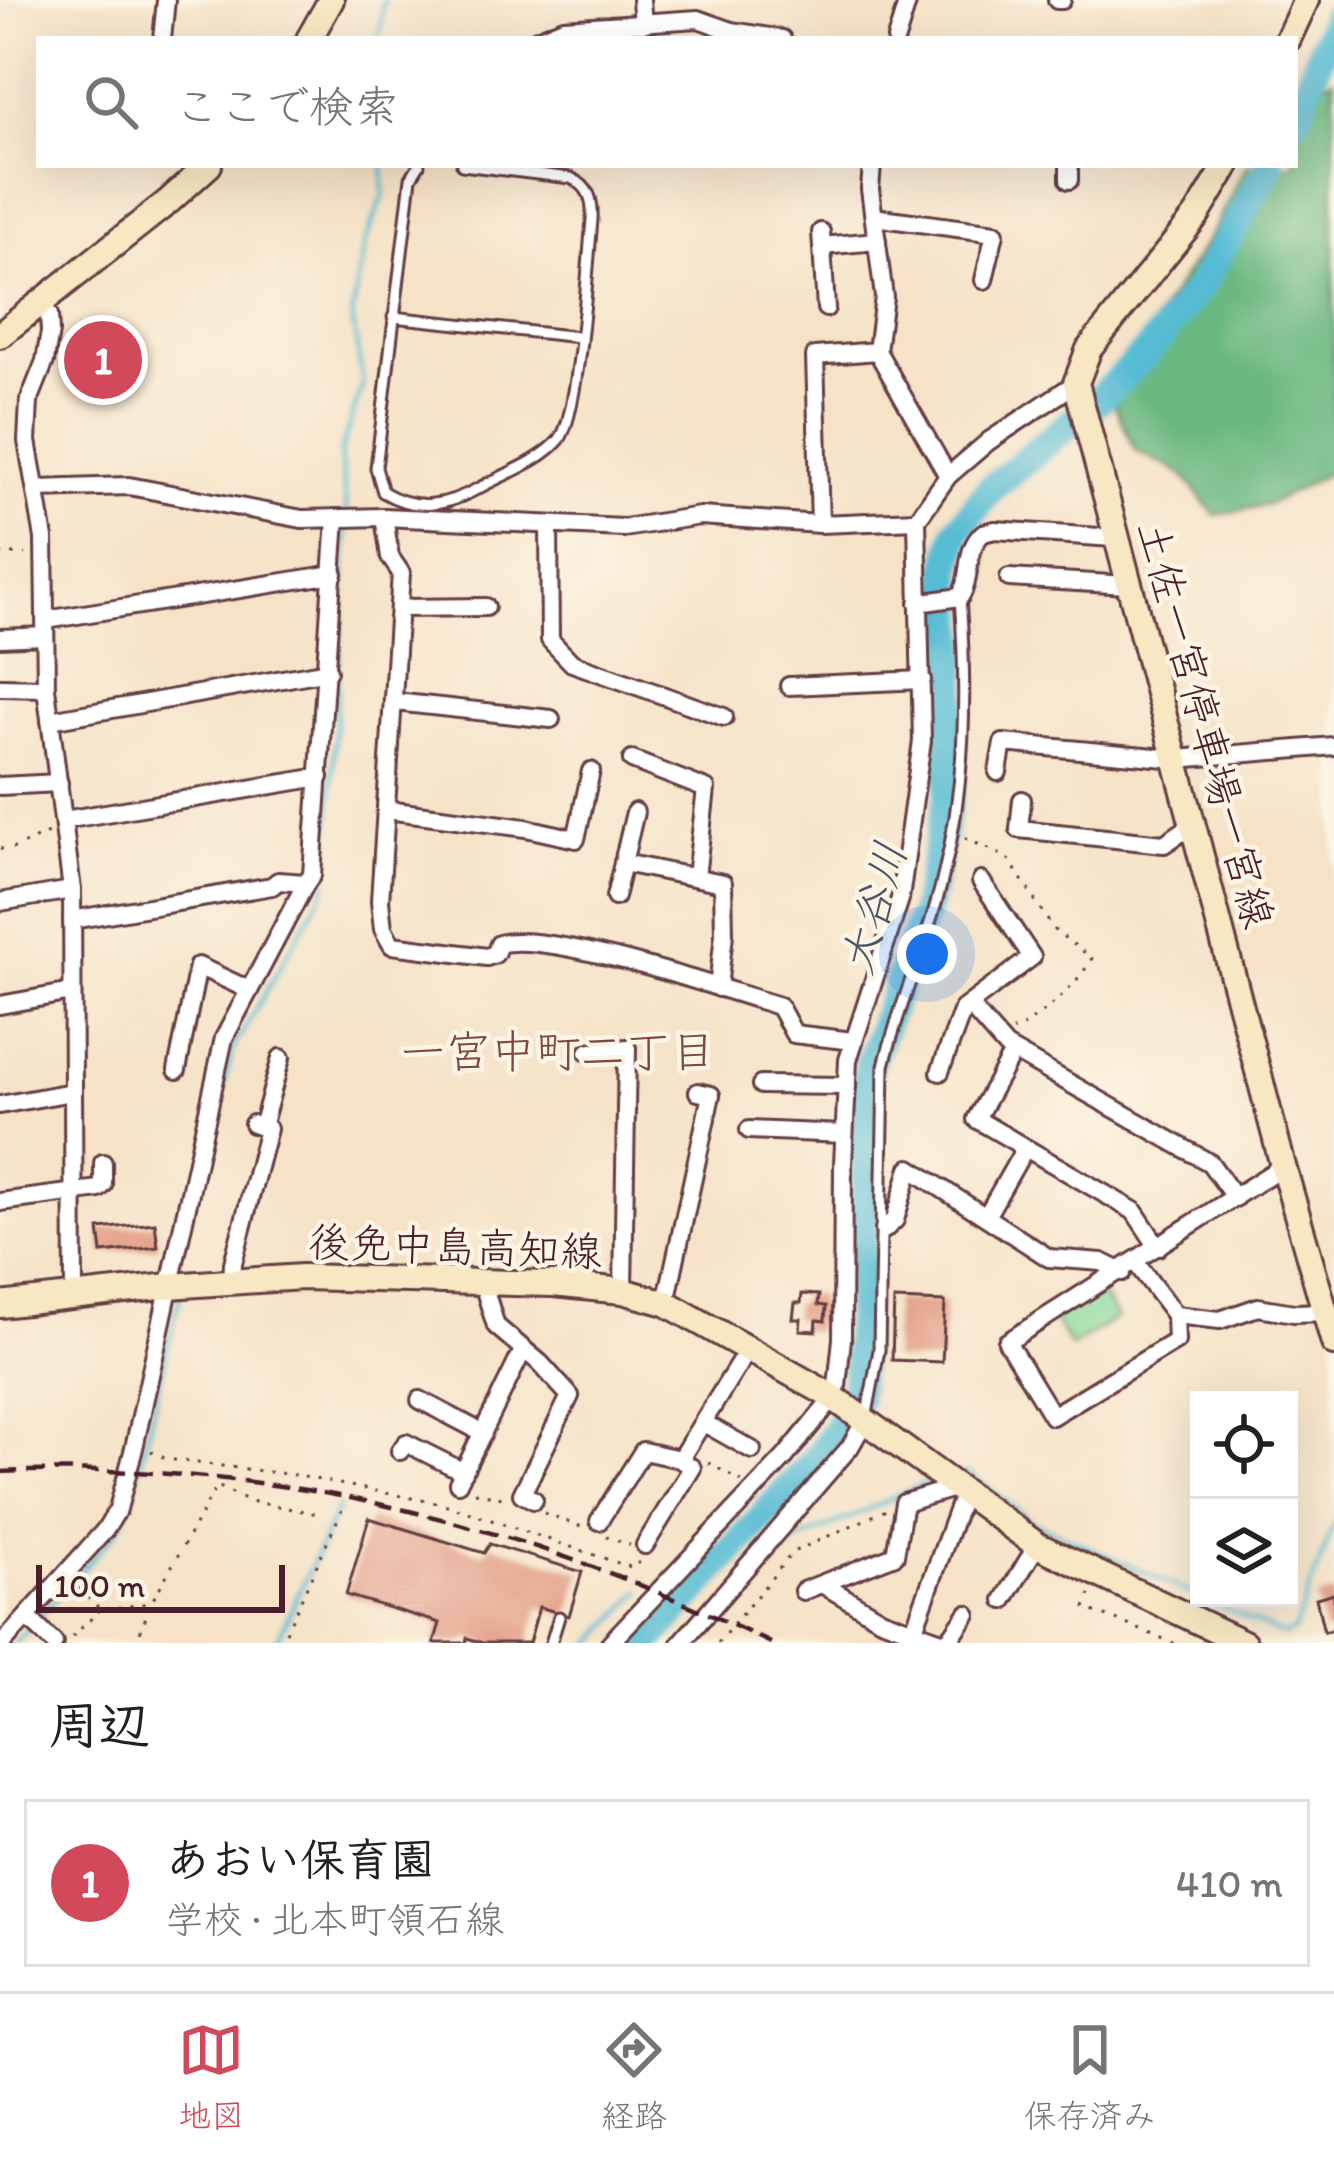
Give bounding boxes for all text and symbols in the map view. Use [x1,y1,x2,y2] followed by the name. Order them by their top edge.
[36,36,1298,168] search box
[78,69,144,135] icon: search
[174,79,399,133] text: ここで検索
[64,315,142,405] pin: 1
[1127,515,1285,934] street label: 土佐一宮停車場一宮線
[828,836,918,980] water label: 大谷川
[897,924,957,984] your location
[400,1024,716,1078] district label: 一宮中町二丁目
[307,1216,603,1277] street label: 後免中島高知線
[1190,1391,1298,1607] map controls
[1190,1391,1298,1499] button: locate
[1190,1499,1298,1607] button: layers
[36,1559,285,1612] scale bar
[54,1566,145,1605] text: 100 m
[48,1695,150,1756] text: 周辺
[165,1832,435,1886] text: あおい保育園
[81,1860,99,1907] text: 1
[1176,1860,1283,1907] text: 410 m
[165,1896,504,1943] text: 学校 · 北本町領石線
[178,2017,244,2137] tab: 地図
[601,2017,667,2137] tab: 経路
[1024,2017,1156,2137] tab: 保存済み

